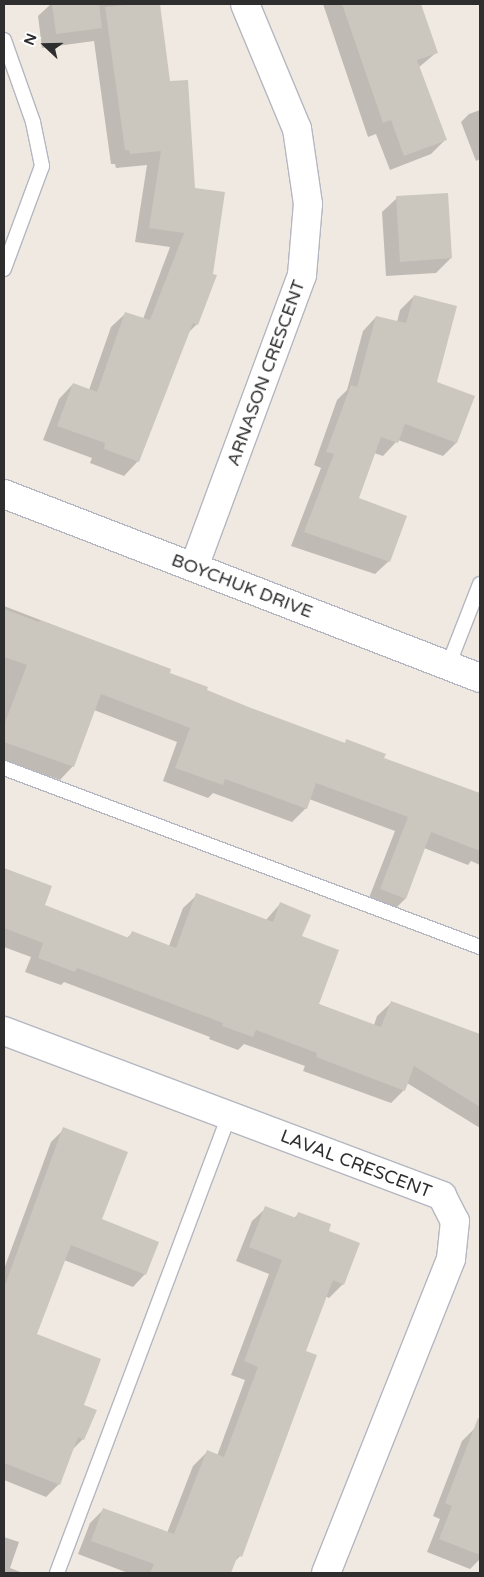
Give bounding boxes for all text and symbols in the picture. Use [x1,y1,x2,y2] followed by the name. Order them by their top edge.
[20,20,70,70] north arrow
[21,31,40,48] text: N
[222,277,310,469] street label: ARNASON CRESCENT
[168,549,316,623] street label: BOYCHUK DRIVE
[277,1125,435,1203] street label: LAVAL CRESCENT

